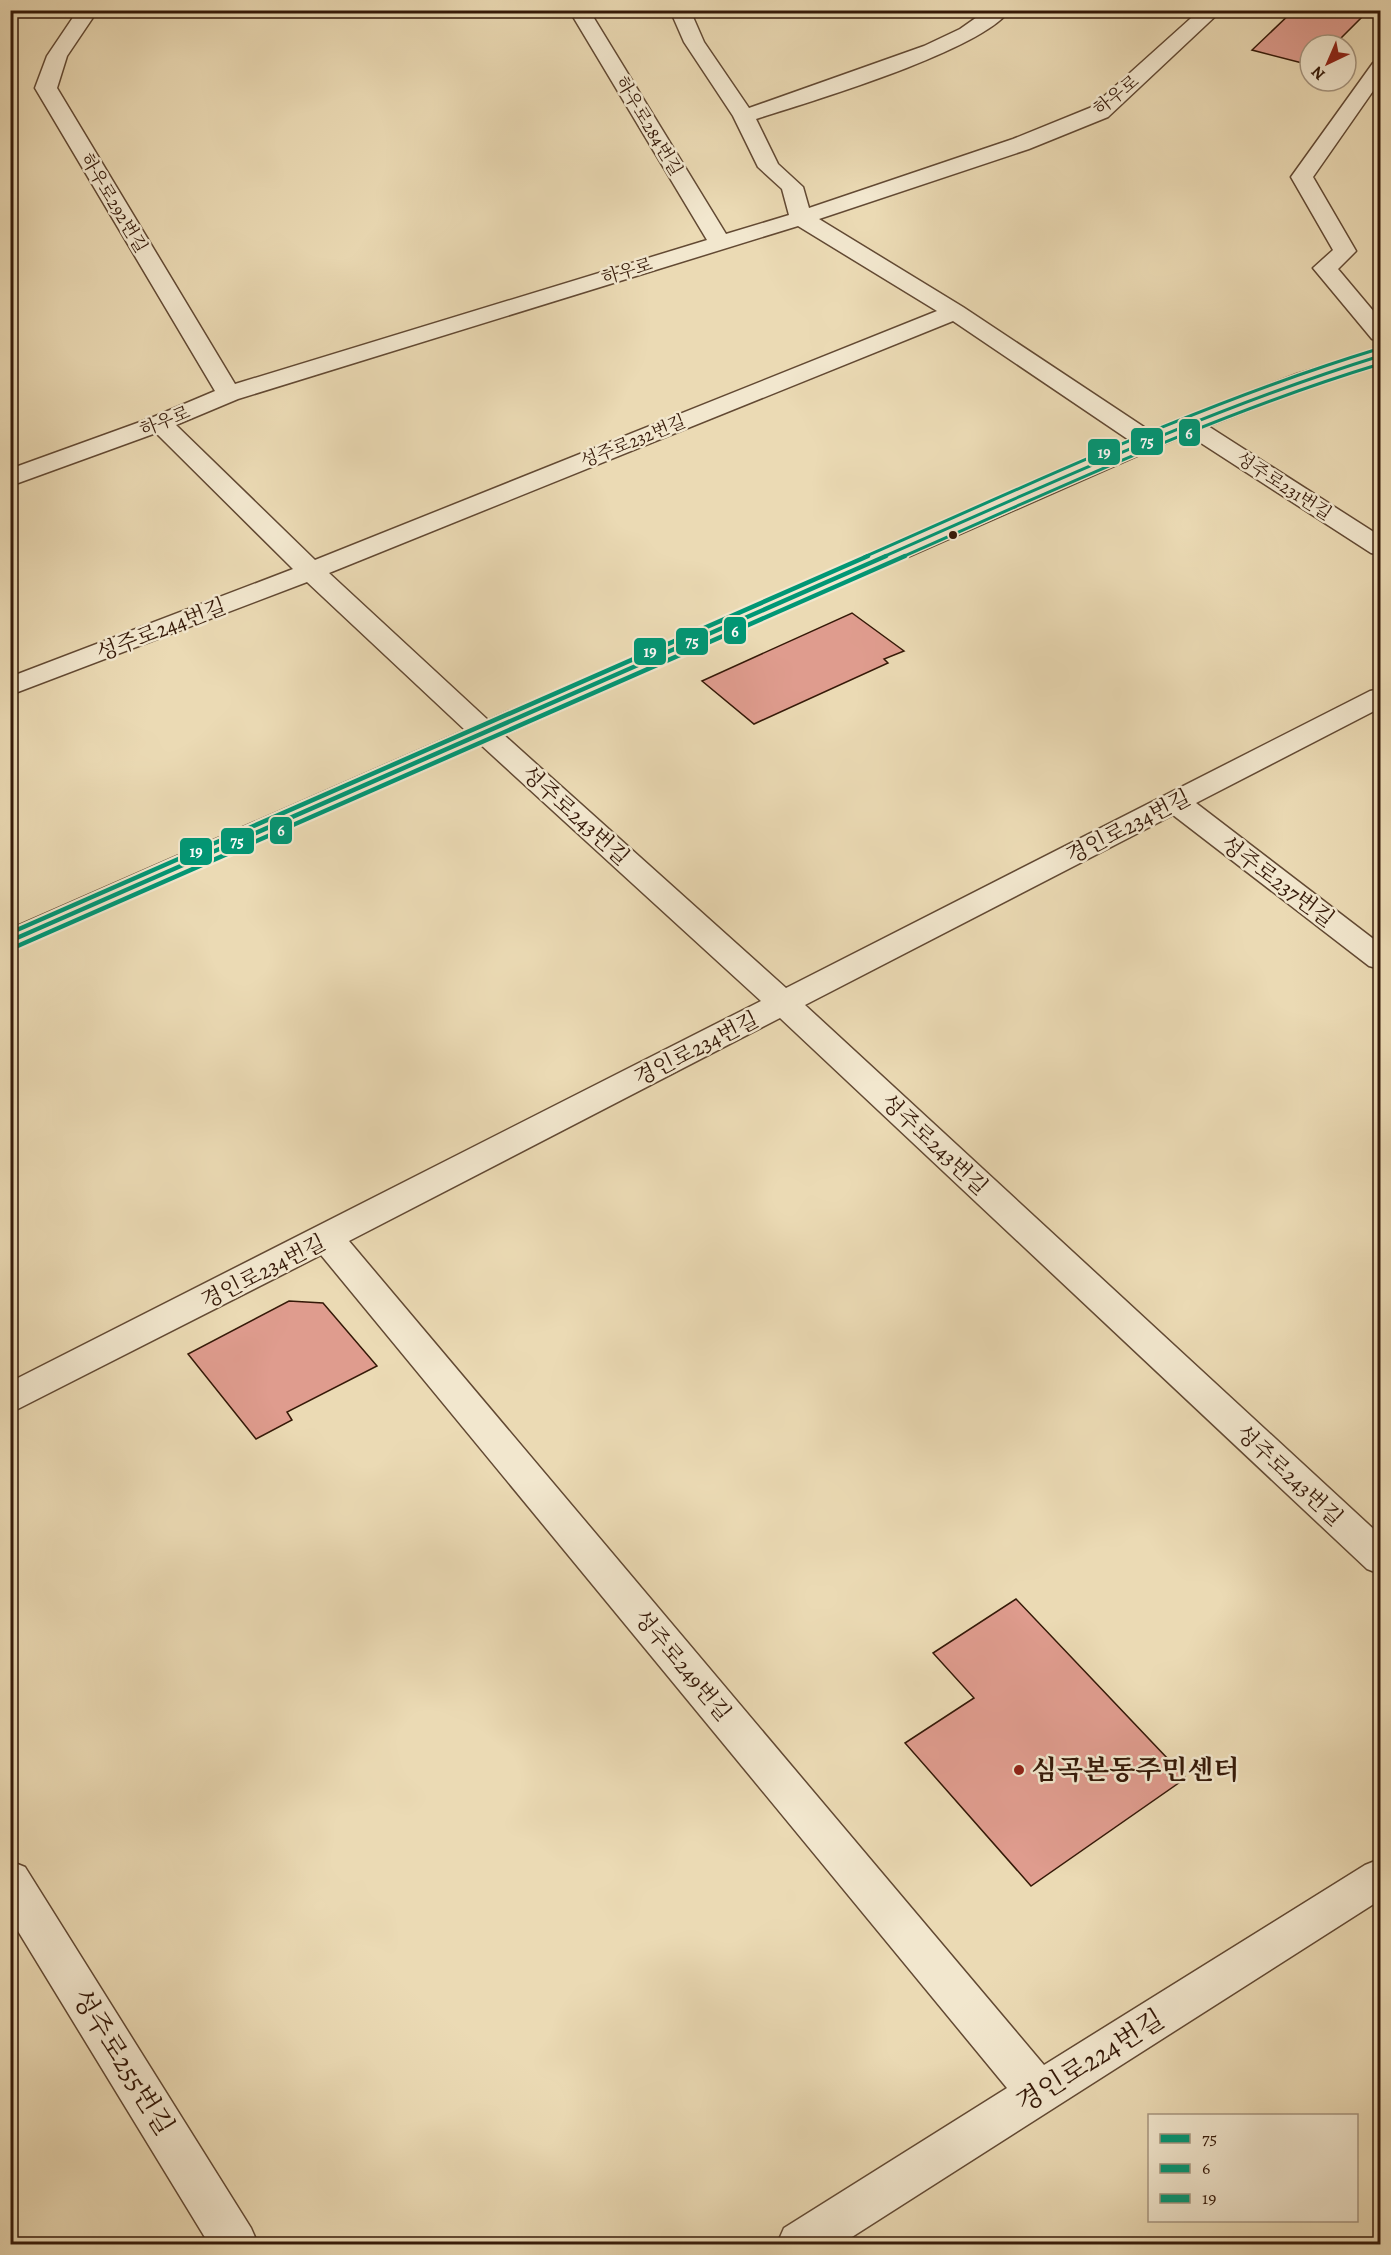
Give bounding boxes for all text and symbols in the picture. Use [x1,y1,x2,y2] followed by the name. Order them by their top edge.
[1298,33,1358,93] north arrow
[1306,61,1330,85] text: N
[1088,69,1144,121] street label: 하우로
[610,72,688,180] street label: 하우로284번길
[75,149,153,257] street label: 하우로292번길
[599,252,655,290] street label: 하우로
[136,400,194,442] street label: 하우로
[577,409,689,473] street label: 성주로232번길
[1178,418,1201,447] line badge: 6
[1185,423,1193,445] text: 6
[1130,427,1164,456] line badge: 75
[1140,431,1154,453] text: 75
[1087,438,1121,466] line badge: 19
[1097,442,1111,464] text: 19
[1232,446,1336,526] street label: 성주로231번길
[947,529,959,541] unlabelled marker
[92,591,231,668] street label: 성주로244번길
[723,616,747,645] line badge: 6
[731,621,739,643] text: 6
[675,627,709,656] line badge: 75
[685,631,699,653] text: 75
[633,637,667,666] line badge: 19
[643,641,657,663] text: 19
[515,759,636,872] street label: 성주로243번길
[1061,783,1196,871] street label: 경인로234번길
[269,816,293,845] line badge: 6
[277,820,285,842] text: 6
[220,827,255,855] line badge: 75
[1214,829,1340,934] street label: 성주로237번길
[230,831,244,853] text: 75
[179,837,213,866] line badge: 19
[189,841,203,863] text: 19
[629,1005,764,1093] street label: 경인로234번길
[874,1087,994,1202] street label: 성주로243번길
[196,1228,331,1316] street label: 경인로234번길
[1229,1418,1349,1533] street label: 성주로243번길
[627,1604,738,1728] street label: 성주로249번길
[1031,1752,1240,1788] place label: 심곡본동주민센터
[1012,1763,1026,1777] marker: 심곡본동주민센터
[64,1982,182,2142] street label: 성주로255번길
[1009,2001,1171,2121] street label: 경인로224번길
[1148,2114,1358,2222] legend
[1202,2126,1217,2150] text: 75
[1202,2156,1210,2180] text: 6
[1202,2186,1216,2210] text: 19

